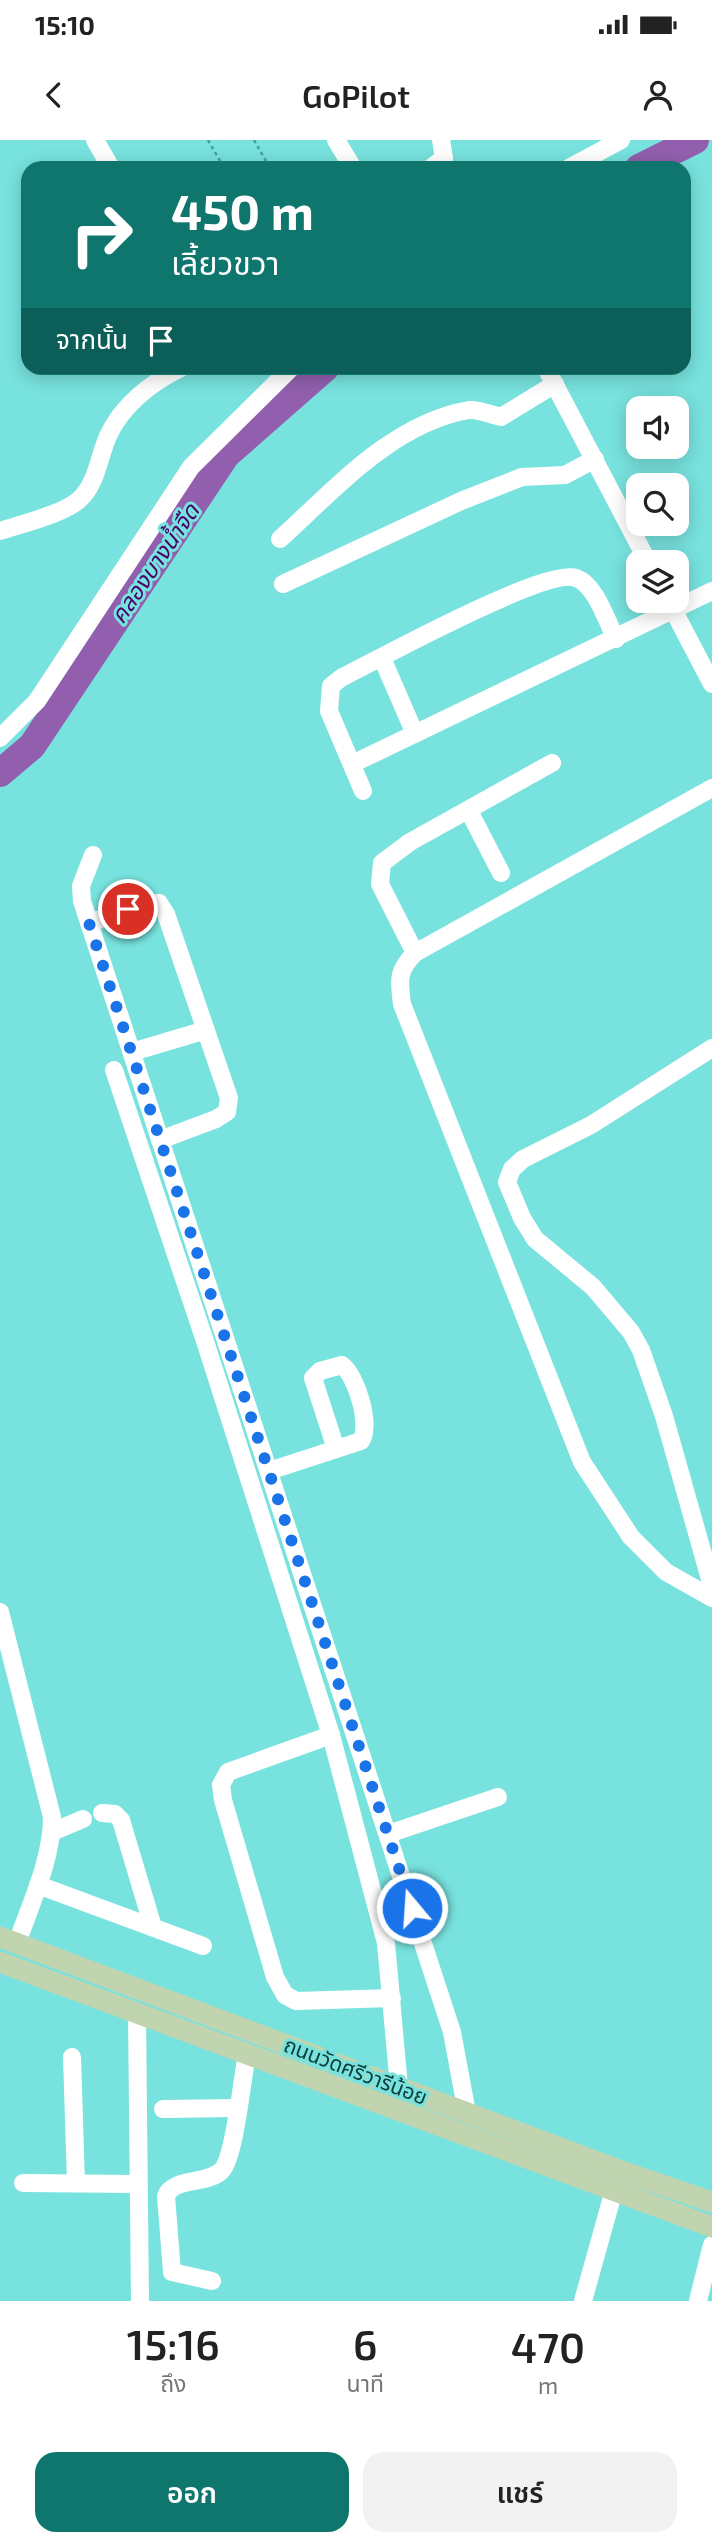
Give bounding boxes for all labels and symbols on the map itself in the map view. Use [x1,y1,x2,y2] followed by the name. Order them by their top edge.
[103,497,205,628] water label: คลองบางน้ำจืด
[98,879,158,939] pin
[375,1871,449,1945] position arrow
[281,2031,431,2109] street label: ถนนวัดศรีวารีน้อย

